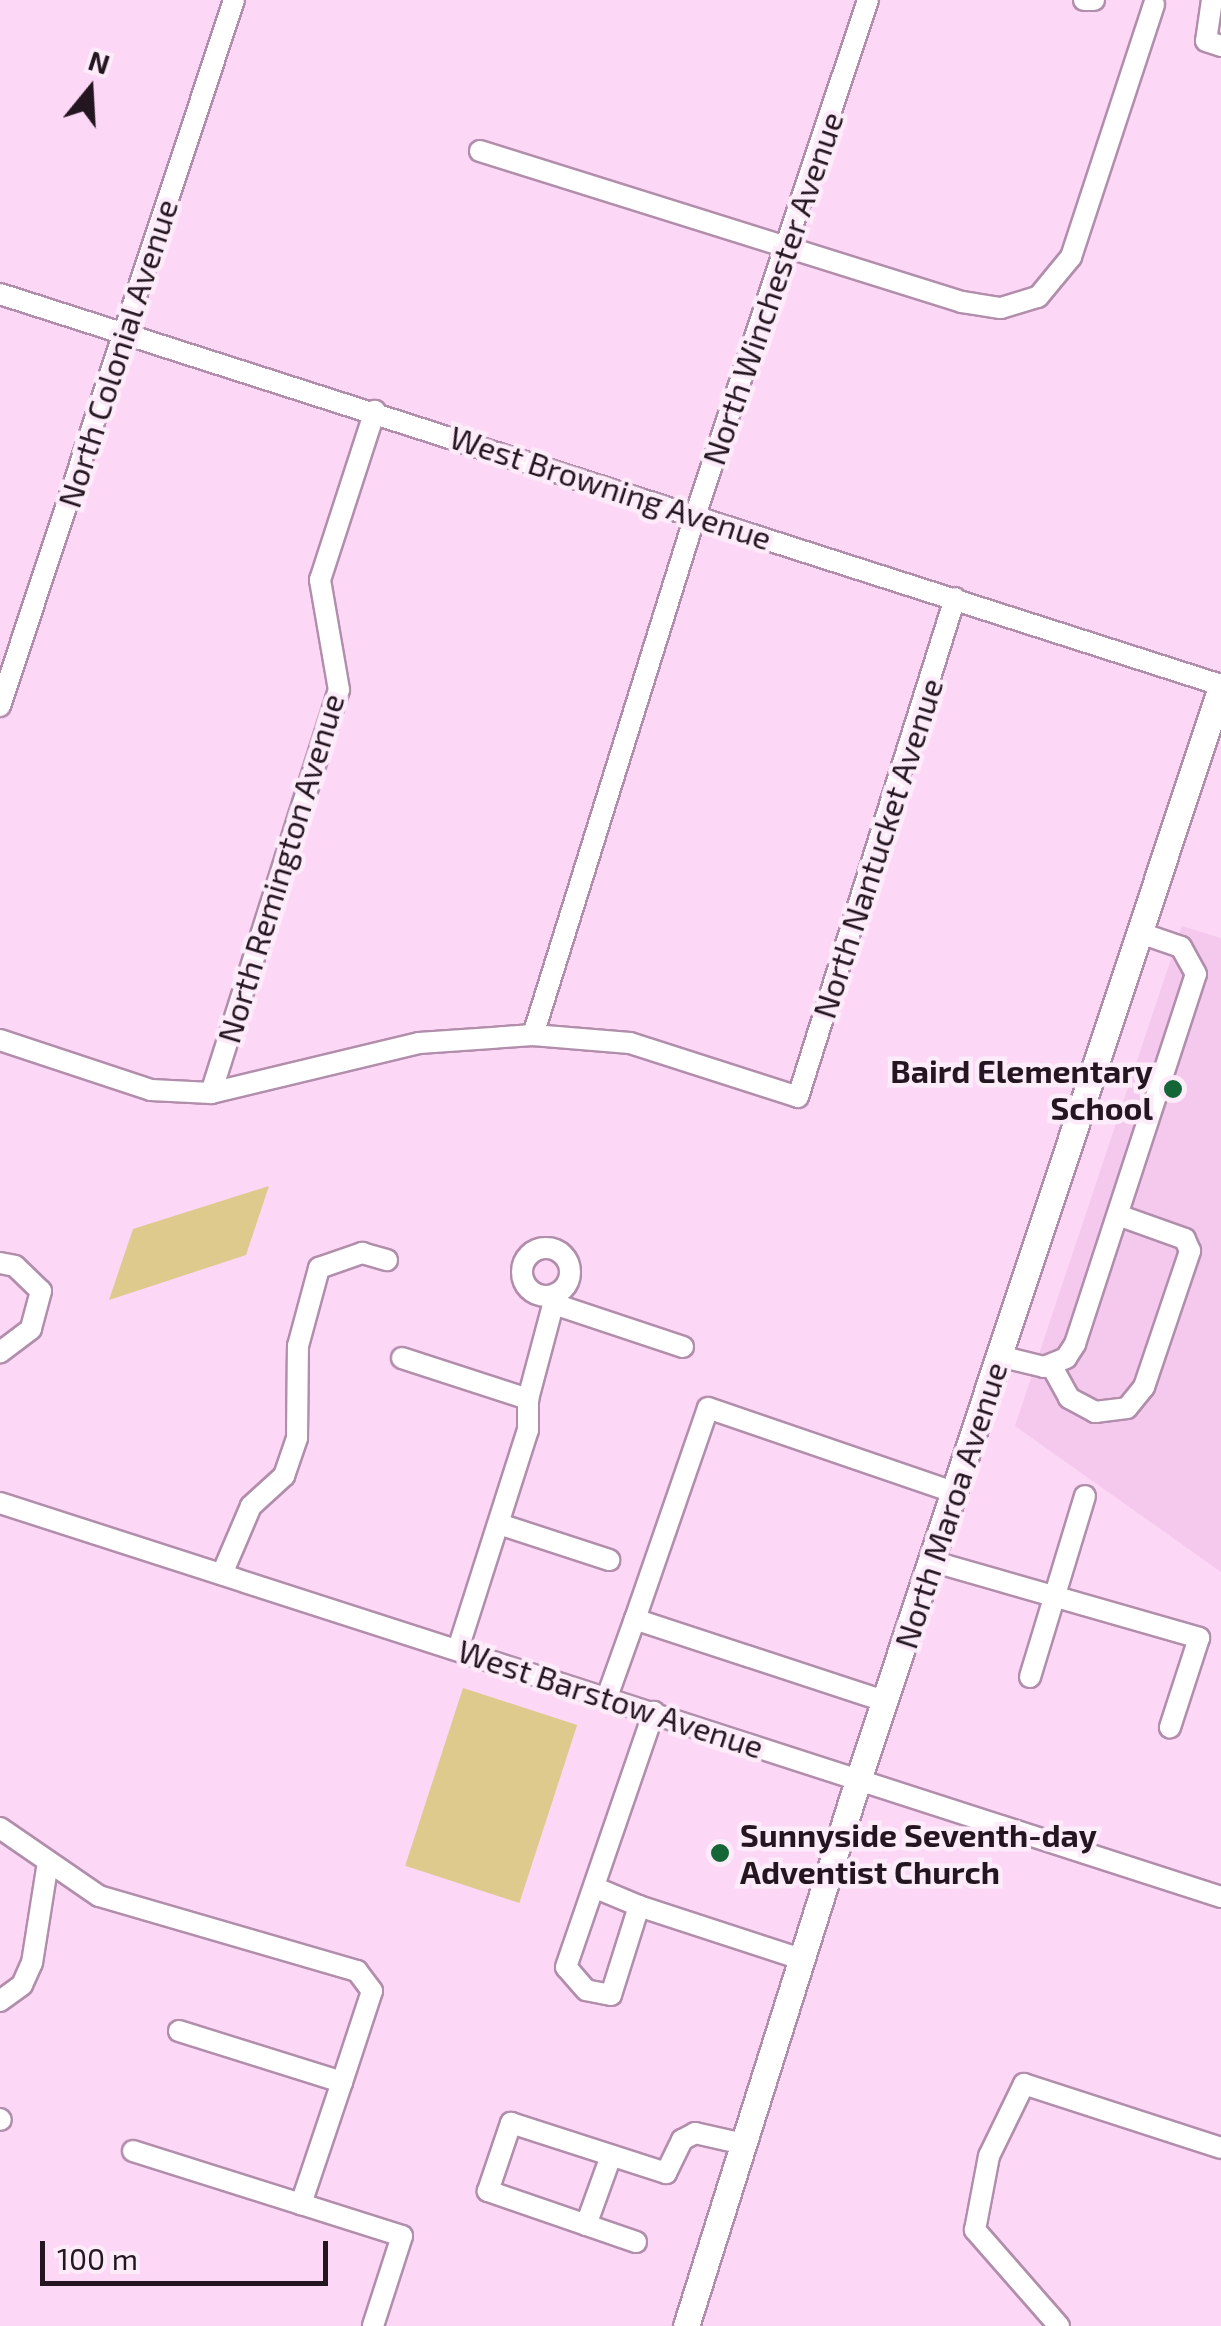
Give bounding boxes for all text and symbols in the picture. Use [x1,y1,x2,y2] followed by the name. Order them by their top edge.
[40,40,140,140] north arrow
[84,42,114,81] text: N
[693,106,851,470] street label: North Winchester Avenue
[49,193,185,513] street label: North Colonial Avenue
[445,417,777,557] street label: West Browning Avenue
[804,673,950,1023] street label: North Nantucket Avenue
[208,688,352,1048] street label: North Remington Avenue
[890,1052,1153,1127] place label: Baird Elementary School
[1162,1078,1184,1100] marker: Baird Elementary School
[885,1357,1015,1653] street label: North Maroa Avenue
[453,1630,769,1766] street label: West Barstow Avenue
[740,1816,1097,1891] place label: Sunnyside Seventh-day Adventist Church
[709,1842,731,1864] marker: Sunnyside Seventh-day Adventist Church
[45,2221,332,2283] scale bar
[57,2240,138,2276] text: 100 m

